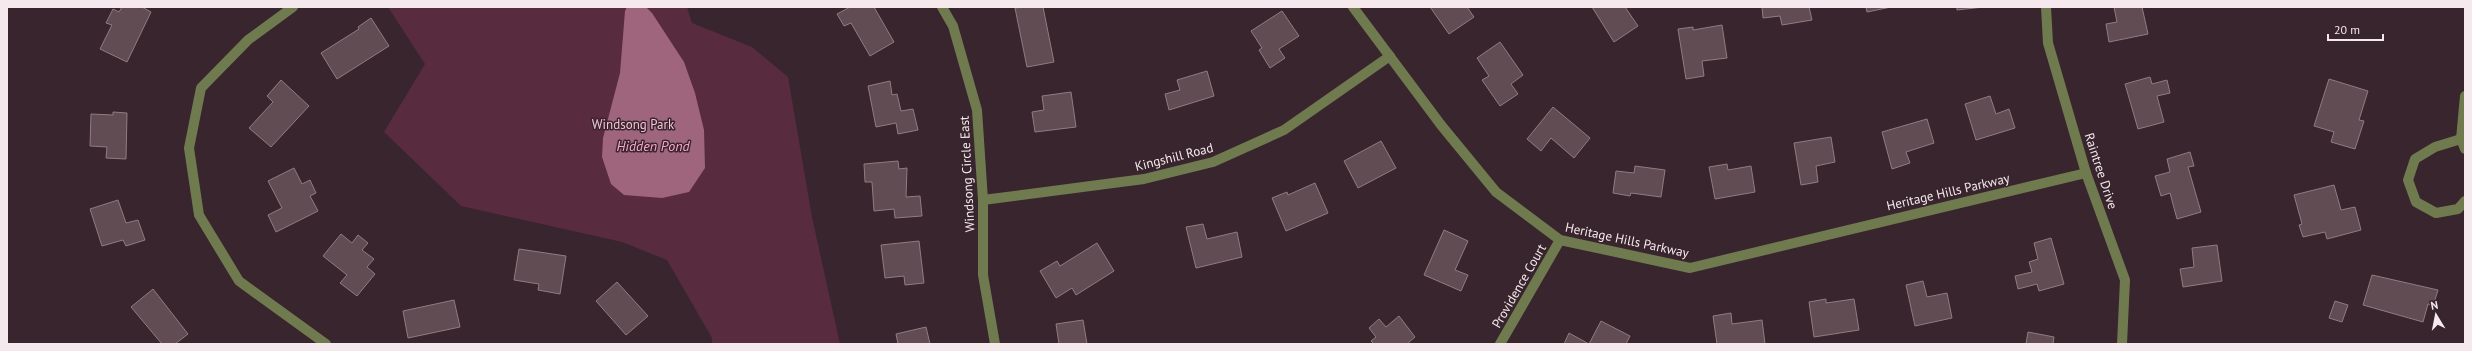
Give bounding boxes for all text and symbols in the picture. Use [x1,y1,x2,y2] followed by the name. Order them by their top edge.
[2328,16,2383,42] scale bar
[2334,22,2360,37] text: 20 m
[955,115,979,233] street label: Windsong Circle East
[592,116,675,133] park label: Windsong Park
[2081,131,2121,211] street label: Raintree Drive
[616,137,690,155] water label: Hidden Pond
[1133,139,1215,175] street label: Kingshill Road
[1885,170,2011,214] street label: Heritage Hills Parkway
[1564,219,1690,261] street label: Heritage Hills Parkway
[1488,240,1550,331] street label: Providence Court
[2416,295,2456,335] north arrow
[2429,298,2439,313] text: N

